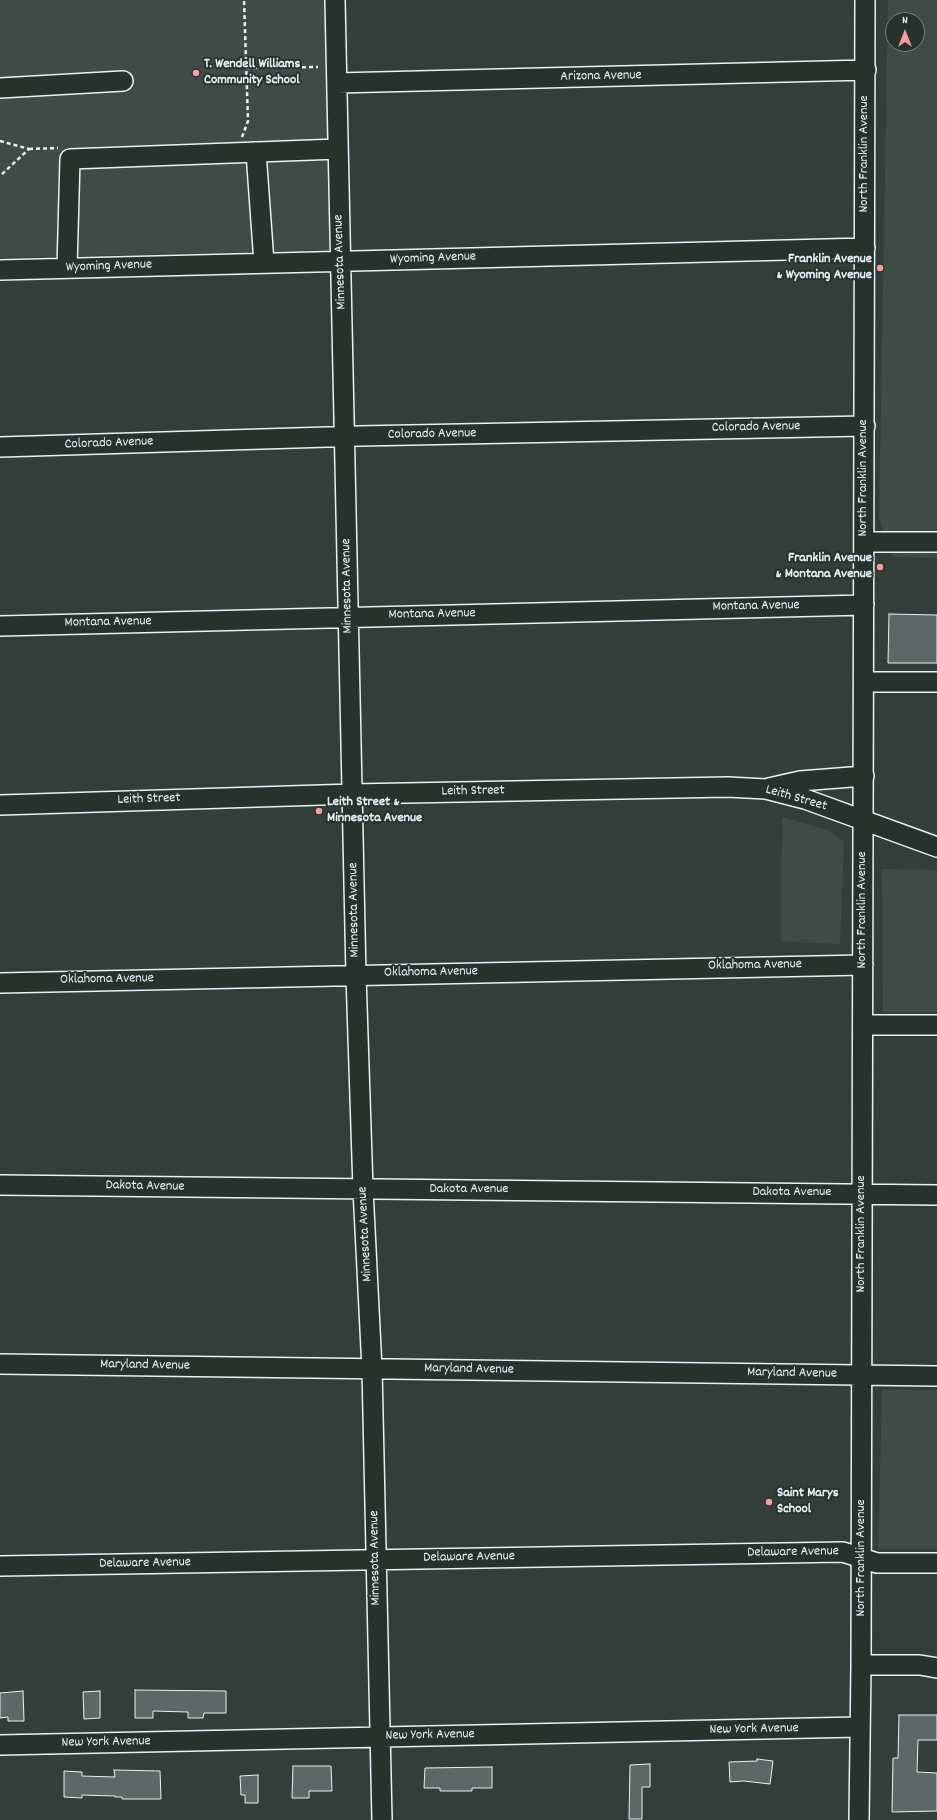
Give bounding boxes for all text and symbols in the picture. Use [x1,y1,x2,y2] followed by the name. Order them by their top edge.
[885,12,925,52] north arrow
[902,13,908,29] text: N
[204,57,300,90] place label: T. Wendell Williams Community School
[191,68,201,78] marker: T. Wendell Williams Community School
[560,68,642,86] street label: Arizona Avenue
[857,95,873,213] street label: North Franklin Avenue
[331,214,351,310] street label: Minnesota Avenue
[390,249,476,269] street label: Wyoming Avenue
[776,252,872,284] place label: Franklin Avenue & Wyoming Avenue
[66,257,152,277] street label: Wyoming Avenue
[875,263,885,273] marker: Franklin Avenue & Wyoming Avenue
[711,419,801,437] street label: Colorado Avenue
[856,419,872,537] street label: North Franklin Avenue
[387,426,477,444] street label: Colorado Avenue
[64,434,154,454] street label: Colorado Avenue
[339,538,357,634] street label: Minnesota Avenue
[775,551,872,584] place label: Franklin Avenue & Montana Avenue
[875,562,885,572] marker: Franklin Avenue & Montana Avenue
[712,598,800,616] street label: Montana Avenue
[388,606,476,624] street label: Montana Avenue
[64,614,152,632] street label: Montana Avenue
[763,782,829,816] street label: Leith Street
[441,783,505,801] street label: Leith Street
[117,791,181,809] street label: Leith Street
[327,795,422,828] place label: Leith Street & Minnesota Avenue
[314,806,324,816] marker: Leith Street & Minnesota Avenue
[855,851,871,969] street label: North Franklin Avenue
[346,862,364,958] street label: Minnesota Avenue
[708,957,802,975] street label: Oklahoma Avenue
[384,964,478,982] street label: Oklahoma Avenue
[60,971,154,989] street label: Oklahoma Avenue
[854,1175,870,1293] street label: North Franklin Avenue
[105,1178,185,1196] street label: Dakota Avenue
[429,1182,509,1198] street label: Dakota Avenue
[752,1185,832,1201] street label: Dakota Avenue
[355,1186,377,1282] street label: Minnesota Avenue
[100,1357,190,1375] street label: Maryland Avenue
[424,1361,514,1379] street label: Maryland Avenue
[747,1365,837,1383] street label: Maryland Avenue
[777,1486,839,1518] place label: Saint Marys School
[764,1497,774,1507] marker: Saint Marys School
[854,1499,870,1617] street label: North Franklin Avenue
[367,1510,385,1606] street label: Minnesota Avenue
[747,1544,839,1562] street label: Delaware Avenue
[423,1549,515,1567] street label: Delaware Avenue
[99,1555,191,1573] street label: Delaware Avenue
[709,1721,799,1739] street label: New York Avenue
[385,1727,475,1745] street label: New York Avenue
[61,1734,151,1752] street label: New York Avenue

